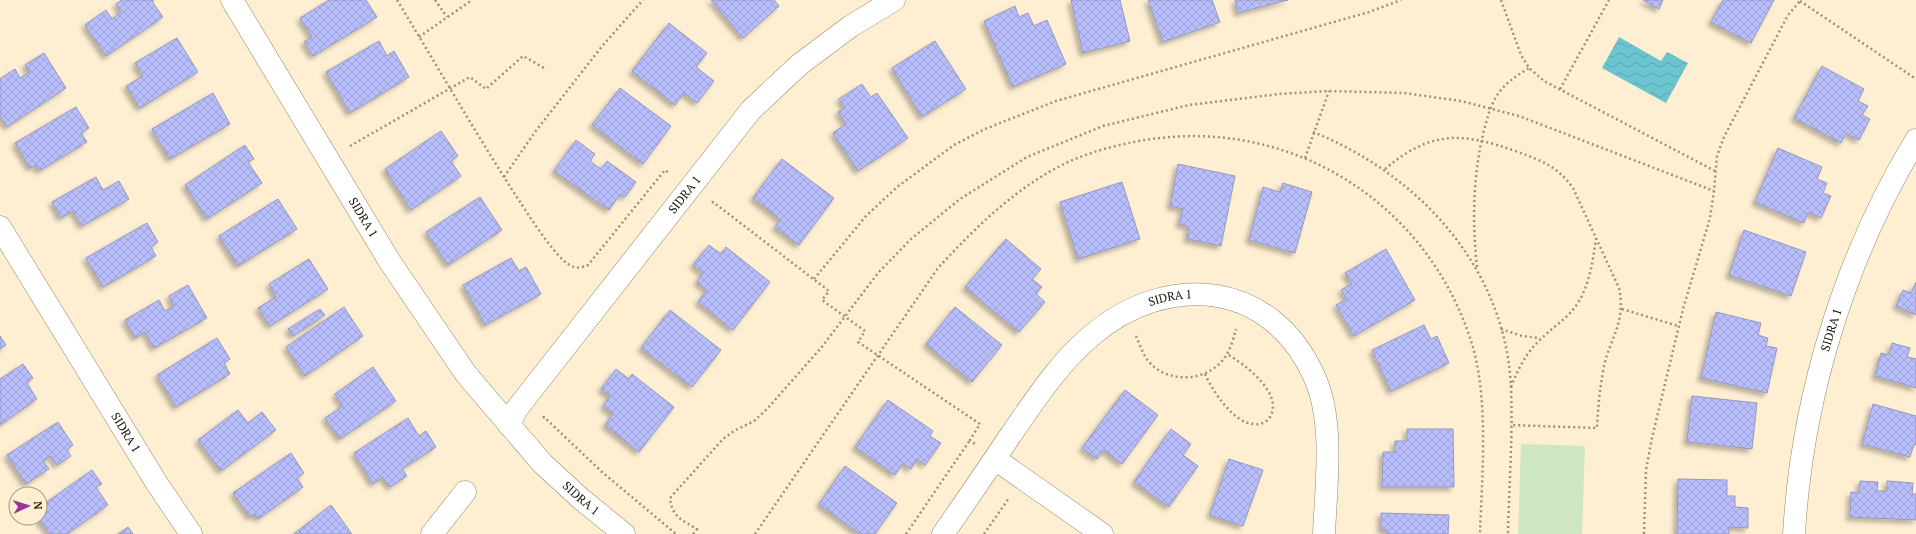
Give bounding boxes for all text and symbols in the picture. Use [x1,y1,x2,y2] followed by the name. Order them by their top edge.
[665,172,704,216] street label: SIDRA 1
[346,194,381,240] street label: SIDRA 1
[1146,286,1192,309] street label: SIDRA 1
[1817,306,1845,353] street label: SIDRA 1
[108,410,144,455] street label: SIDRA 1
[560,478,603,518] street label: SIDRA 1
[8,486,48,526] north arrow
[31,501,45,511] text: N

